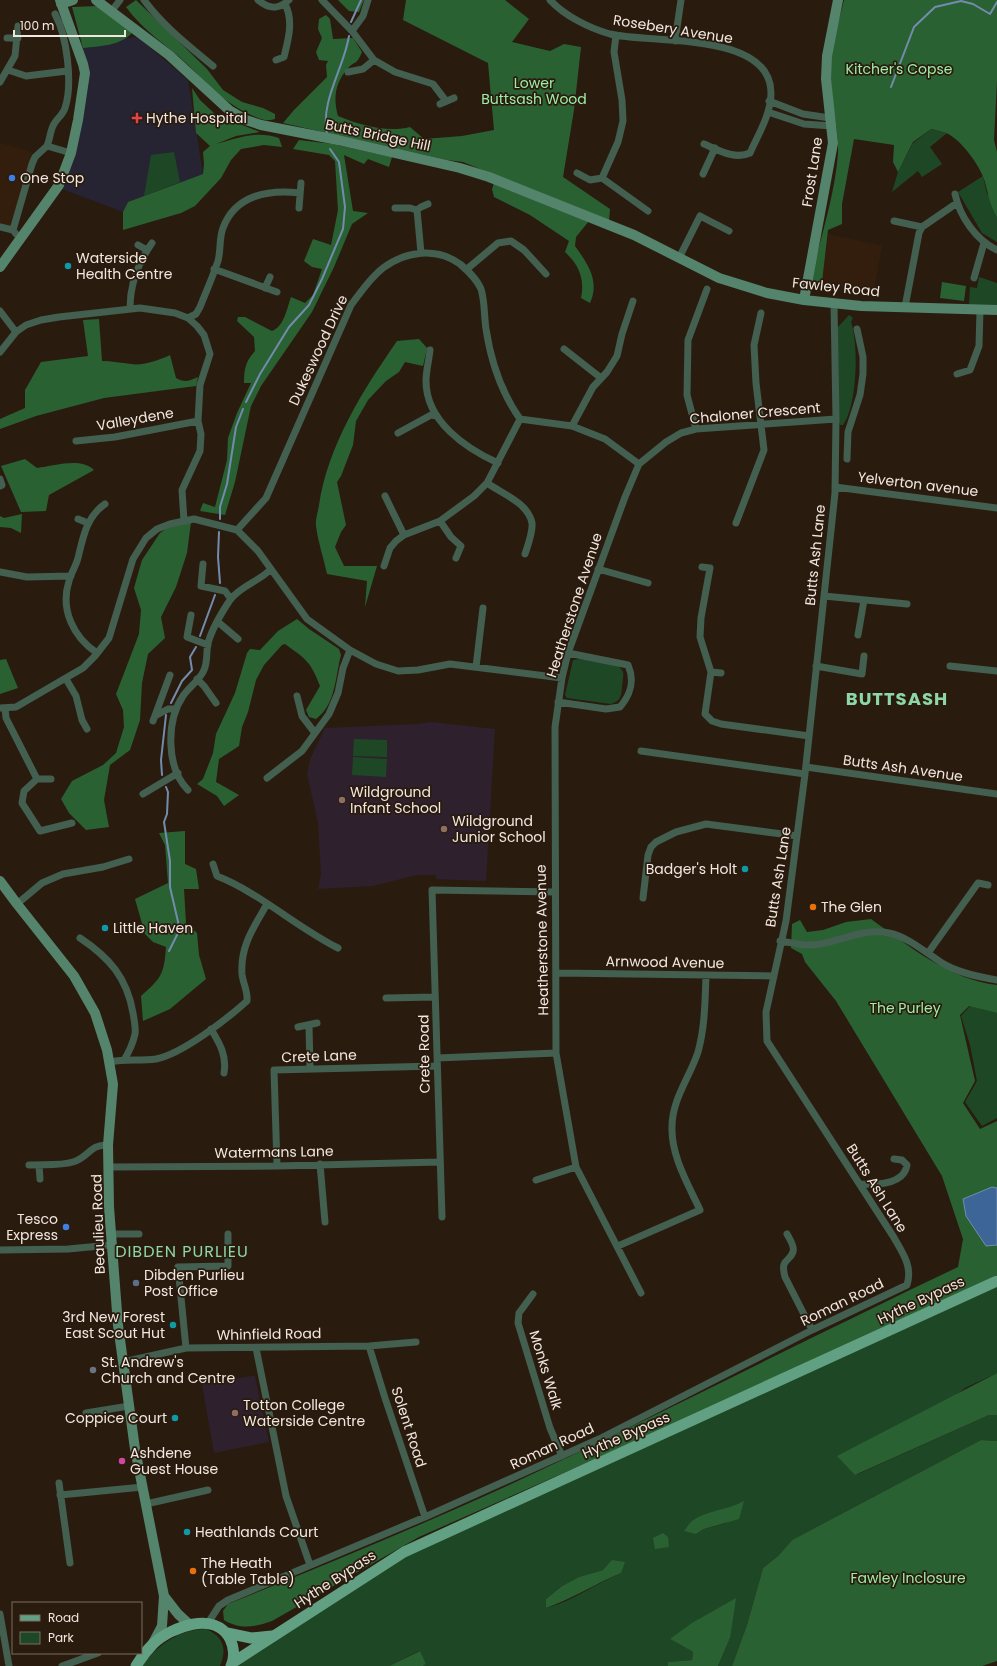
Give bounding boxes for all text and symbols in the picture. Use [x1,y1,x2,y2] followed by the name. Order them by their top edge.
[612,10,735,48] street label: Rosebery Avenue
[14,12,125,38] scale bar
[20,17,54,34] text: 100 m
[846,59,953,79] park label: Kitcher's Copse
[481,73,587,109] park label: Lower Buttsash Wood
[146,108,247,128] place label: Hythe Hospital
[131,112,143,124] marker: Hythe Hospital
[323,114,433,156] street label: Butts Bridge Hill
[797,135,827,208] street label: Frost Lane
[20,168,84,188] place label: One Stop
[7,173,17,183] marker: One Stop
[76,248,173,284] place label: Waterside Health Centre
[63,261,73,271] marker: Waterside Health Centre
[791,272,881,302] street label: Fawley Road
[284,291,353,408] street label: Dukeswood Drive
[689,397,821,429] street label: Chaloner Crescent
[95,402,176,436] street label: Valleydene
[857,467,980,501] street label: Yelverton avenue
[800,503,830,606] street label: Butts Ash Lane
[541,530,607,680] street label: Heatherstone Avenue
[846,686,948,711] district label: BUTTSASH
[842,750,965,786] street label: Butts Ash Avenue
[350,782,441,818] place label: Wildground Infant School
[337,795,347,805] marker: Wildground Infant School
[452,811,546,847] place label: Wildground Junior School
[439,824,449,834] marker: Wildground Junior School
[760,825,796,929] street label: Butts Ash Lane
[646,859,737,879] place label: Badger's Holt
[531,864,553,1016] street label: Heatherstone Avenue
[740,864,750,874] marker: Badger's Holt
[821,897,882,917] place label: The Glen
[808,902,818,912] marker: The Glen
[113,918,193,938] place label: Little Haven
[100,923,110,933] marker: Little Haven
[605,951,725,973] street label: Arnwood Avenue
[869,998,941,1018] park label: The Purley
[413,1015,435,1093] street label: Crete Road
[281,1045,357,1067] street label: Crete Lane
[842,1140,913,1237] street label: Butts Ash Lane
[214,1141,334,1163] street label: Watermans Lane
[86,1174,110,1274] street label: Beaulieu Road
[6,1209,58,1245] place label: Tesco Express
[61,1222,71,1232] marker: Tesco Express
[115,1240,249,1263] district label: DIBDEN PURLIEU
[144,1265,244,1301] place label: Dibden Purlieu Post Office
[874,1271,968,1329] street label: Hythe Bypass
[797,1273,887,1331] street label: Roman Road
[131,1278,141,1288] marker: Dibden Purlieu Post Office
[62,1307,165,1343] place label: 3rd New Forest East Scout Hut
[168,1320,178,1330] marker: 3rd New Forest East Scout Hut
[216,1323,322,1345] street label: Whinfield Road
[524,1328,568,1413] street label: Monks Walk
[101,1352,236,1388] place label: St. Andrew's Church and Centre
[88,1365,98,1375] marker: St. Andrew's Church and Centre
[387,1384,431,1470] street label: Solent Road
[243,1395,366,1431] place label: Totton College Waterside Centre
[579,1407,673,1463] street label: Hythe Bypass
[65,1408,167,1428] place label: Coppice Court
[230,1408,240,1418] marker: Totton College Waterside Centre
[170,1413,180,1423] marker: Coppice Court
[507,1418,597,1474] street label: Roman Road
[130,1443,219,1479] place label: Ashdene Guest House
[117,1456,127,1466] marker: Ashdene Guest House
[195,1522,318,1542] place label: Heathlands Court
[182,1527,192,1537] marker: Heathlands Court
[290,1545,380,1613] street label: Hythe Bypass
[201,1553,295,1589] place label: The Heath (Table Table)
[188,1566,198,1576] marker: The Heath (Table Table)
[850,1568,966,1588] park label: Fawley Inclosure
[12,1602,142,1654] legend
[48,1609,79,1626] text: Road
[48,1629,75,1646] text: Park

